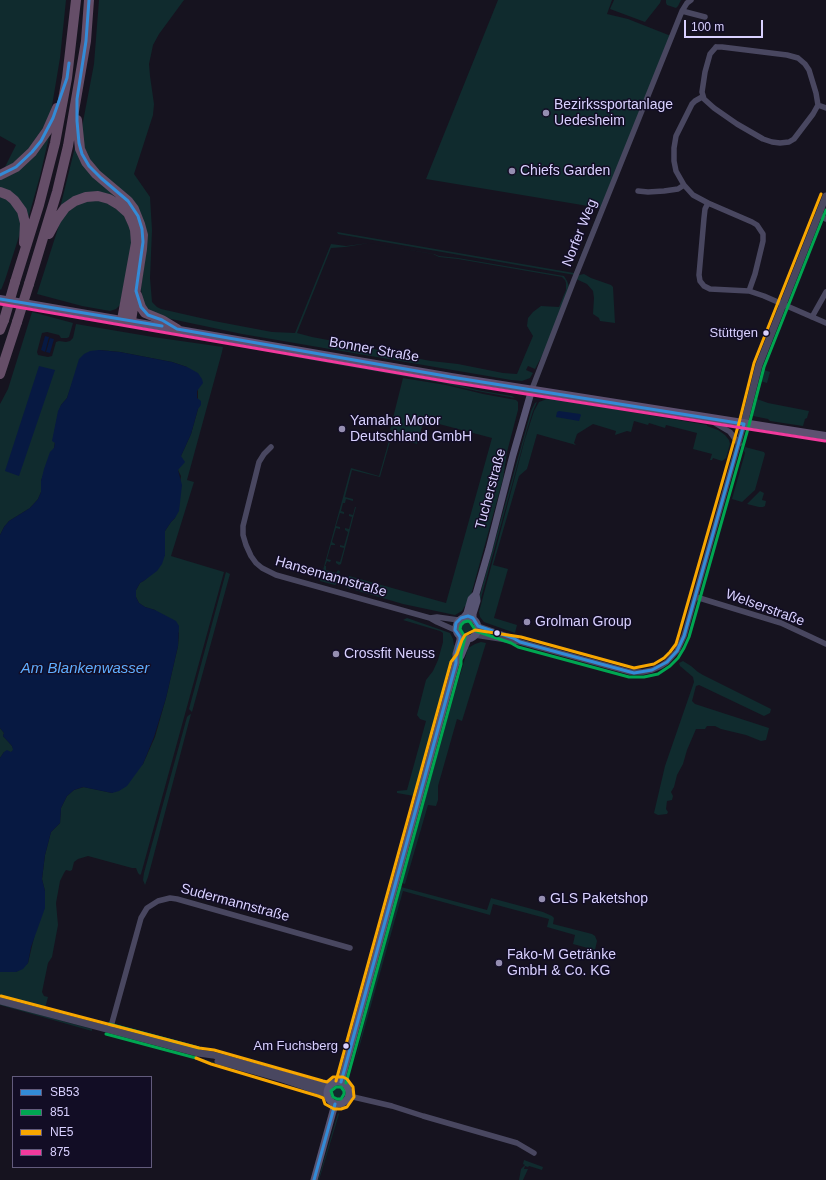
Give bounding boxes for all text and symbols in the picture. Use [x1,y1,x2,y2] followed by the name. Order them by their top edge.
[686,12,765,38] scale bar
[691,20,724,34] text: 100 m
[554,97,673,130] place label: Bezirkssportanlage Uedesheim
[541,108,551,118] marker: Bezirkssportanlage Uedesheim
[520,163,610,179] place label: Chiefs Garden
[507,166,517,176] marker: Chiefs Garden
[559,197,601,269] street label: Norfer Weg
[710,325,758,341] place label: Stüttgen
[761,328,771,338] marker: Stüttgen
[328,334,420,366] street label: Bonner Straße
[350,413,472,446] place label: Yamaha Motor Deutschland GmbH
[337,424,347,434] marker: Yamaha Motor Deutschland GmbH
[472,447,510,531] street label: Tucherstraße
[273,553,389,601] street label: Hansemannstraße
[723,586,807,630] street label: Welserstraße
[535,614,631,630] place label: Grolman Group
[522,617,532,627] marker: Grolman Group
[492,628,502,638] unlabelled marker
[344,646,435,662] place label: Crossfit Neuss
[331,649,341,659] marker: Crossfit Neuss
[21,660,149,678] water label: Am Blankenwasser
[179,880,291,926] street label: Sudermannstraße
[550,891,648,907] place label: GLS Paketshop
[537,894,547,904] marker: GLS Paketshop
[507,947,616,980] place label: Fako-M Getränke GmbH & Co. KG
[494,958,504,968] marker: Fako-M Getränke GmbH & Co. KG
[253,1038,338,1054] place label: Am Fuchsberg
[341,1041,351,1051] marker: Am Fuchsberg
[12,1076,152,1168] legend
[50,1085,79,1099] text: SB53
[50,1105,70,1119] text: 851
[50,1125,73,1139] text: NE5
[50,1145,70,1159] text: 875

